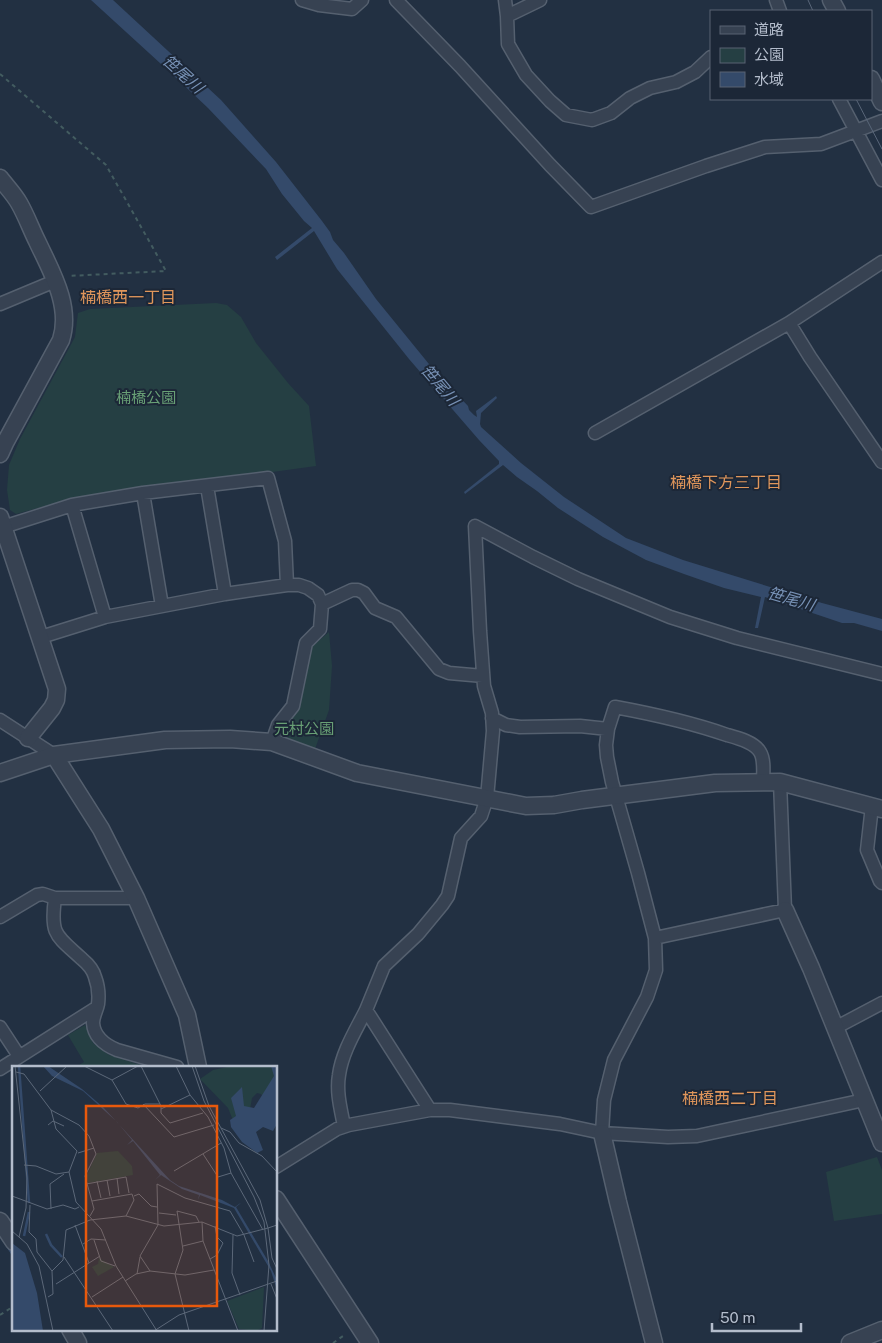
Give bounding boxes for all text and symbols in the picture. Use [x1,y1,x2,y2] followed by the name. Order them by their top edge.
[710,10,872,100] legend
[754,21,784,38] text: 道路
[754,46,784,63] text: 公園
[159,51,209,98] water label: 笹尾川
[754,71,784,88] text: 水域
[80,288,176,307] district label: 楠橋西一丁目
[417,361,464,411] water label: 笹尾川
[116,389,176,406] park label: 楠橋公園
[670,473,782,492] district label: 楠橋下方三丁目
[765,583,819,615] water label: 笹尾川
[274,720,334,737] park label: 元村公園
[12,1066,278,1330] inset map
[682,1089,778,1108] district label: 楠橋西二丁目
[712,1300,801,1332] scale bar
[720,1309,755,1326] text: 50 m

